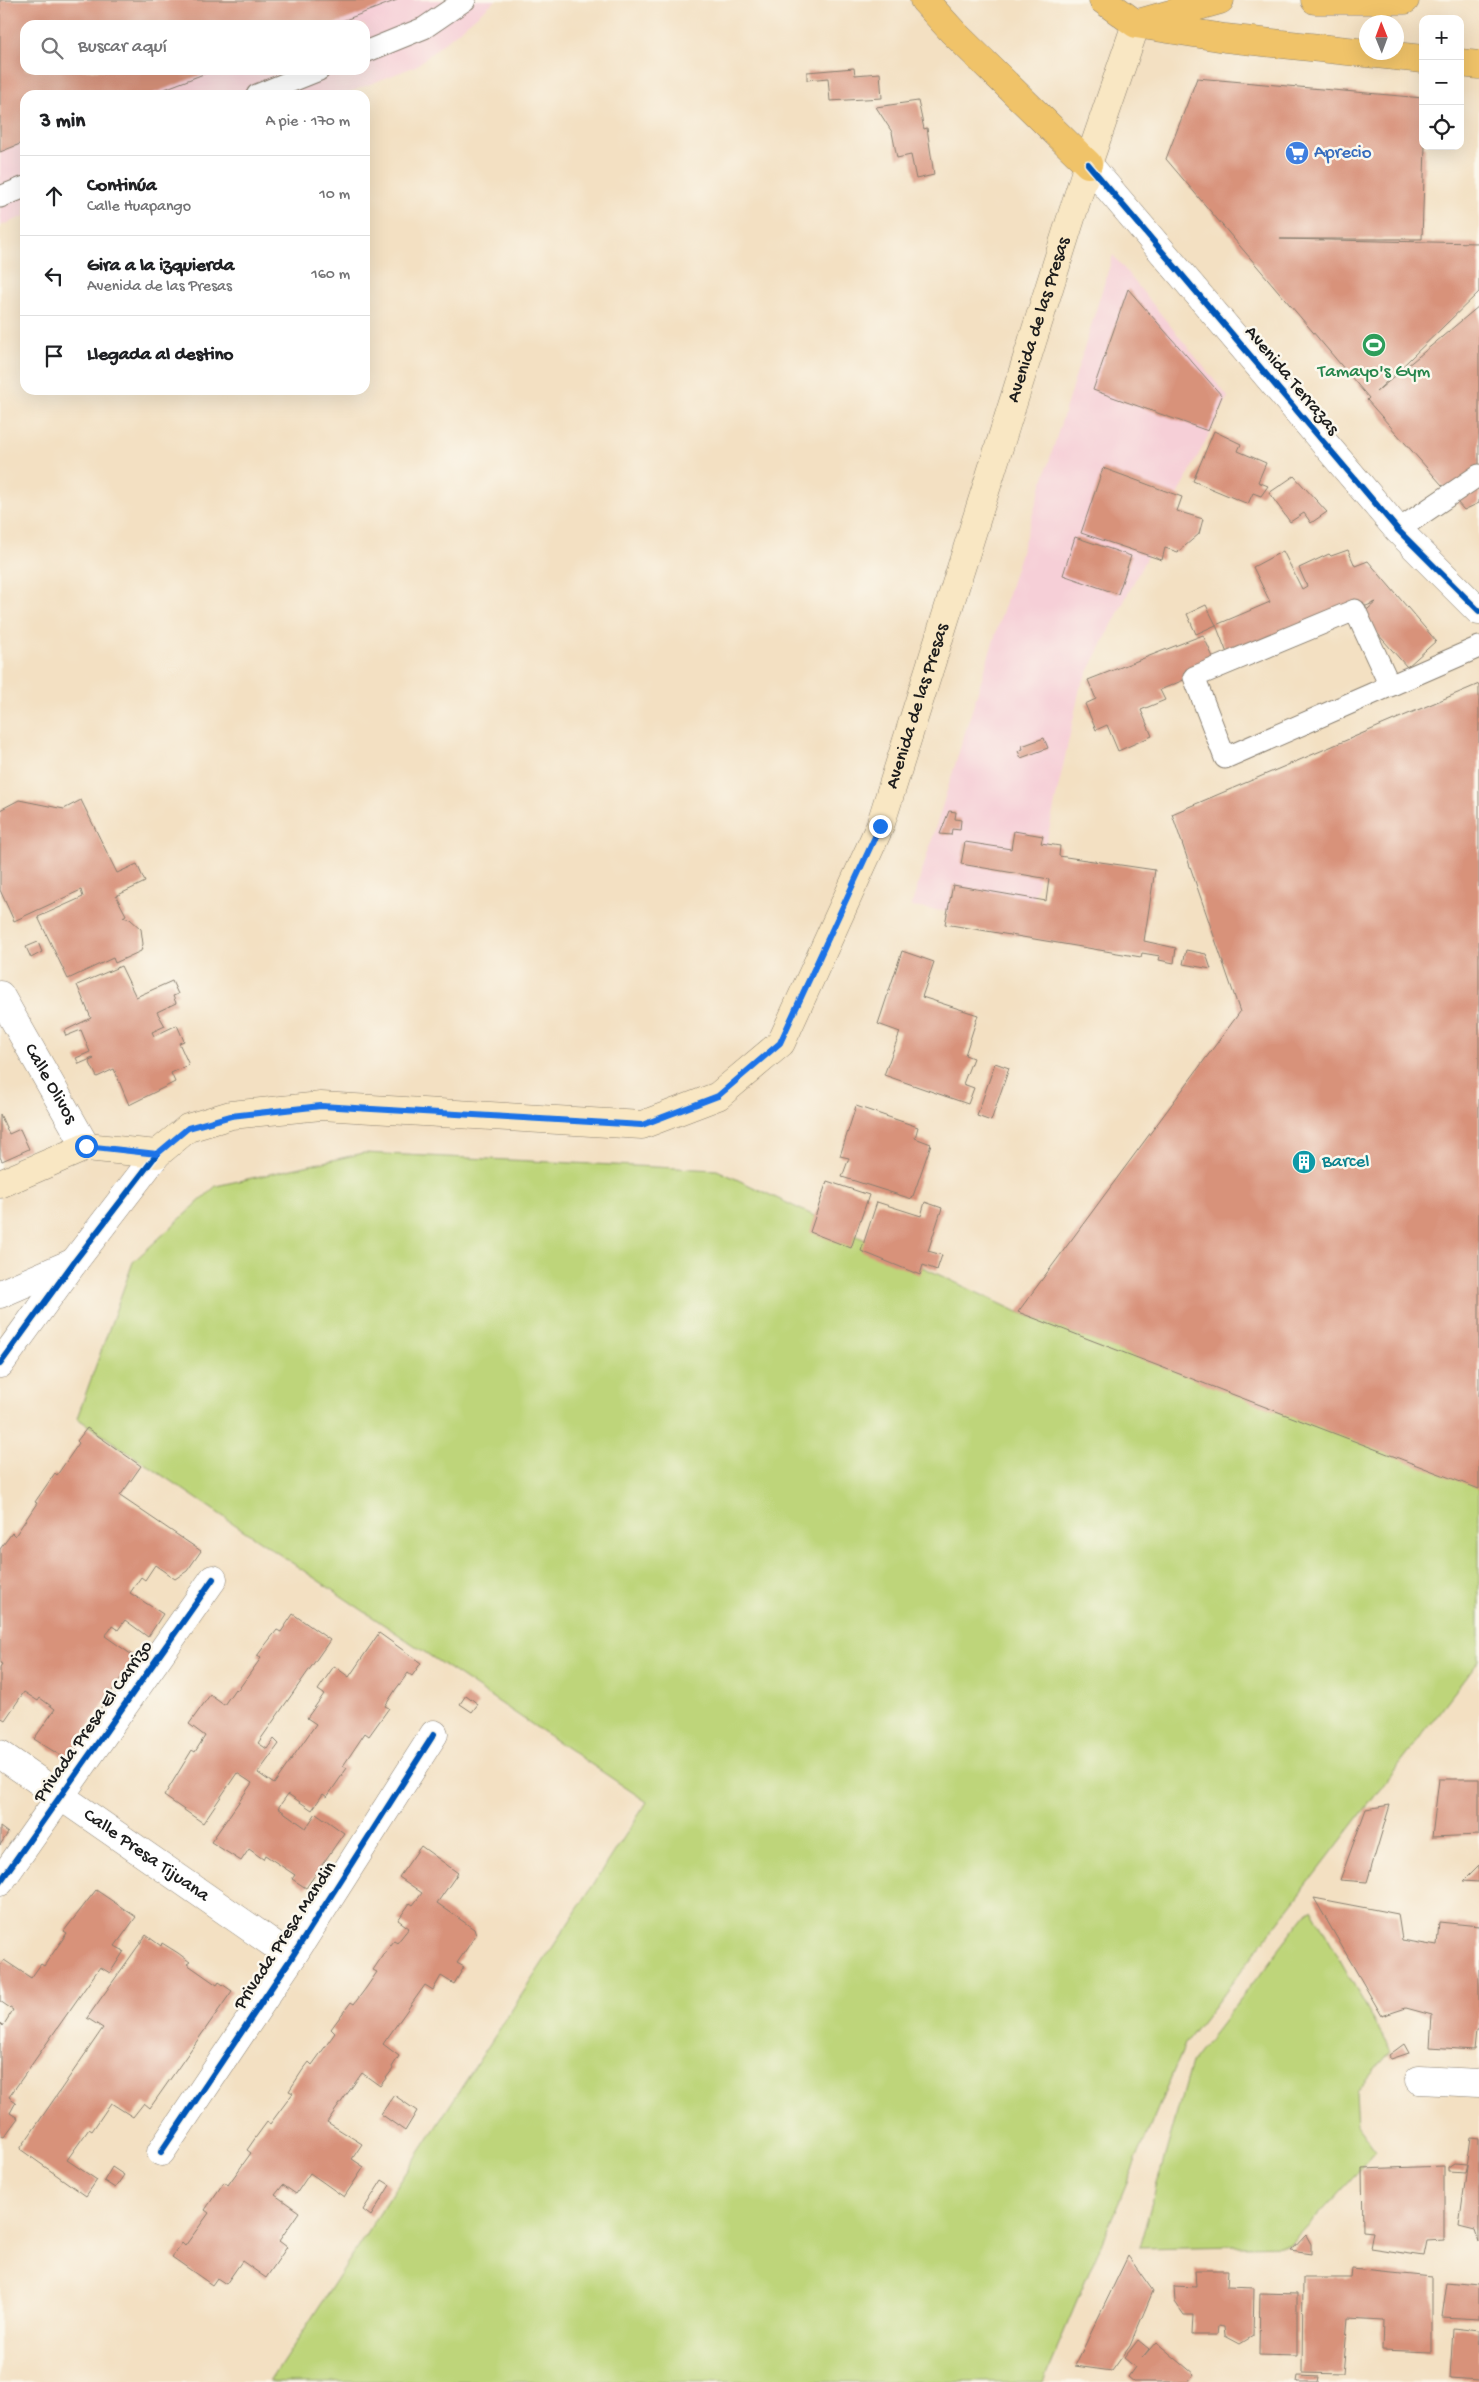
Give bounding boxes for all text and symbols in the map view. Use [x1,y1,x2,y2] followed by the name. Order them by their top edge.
[1359,15,1404,60] north arrow
[1419,15,1464,150] map controls
[1419,15,1464,60] button: +
[20,20,370,75] search box
[38,34,66,62] icon: search
[78,36,167,59] text: Buscar aquí
[1419,60,1464,105] button: −
[1419,105,1464,150] button: locate
[40,110,85,135] text: 3 min
[266,113,350,132] text: A pie · 170 m
[1284,140,1310,166] supermarket icon: Aprecio
[1314,142,1372,165] place label: Aprecio
[87,175,157,198] text: Continúa
[40,182,68,210] icon: ahead
[319,186,350,205] text: 10 m
[87,198,191,217] text: Calle Huapango
[1002,233,1076,405] street label: Avenida de las Presas
[87,255,234,278] text: Gira a la izquierda
[40,262,68,290] icon: left
[311,266,350,285] text: 160 m
[87,278,232,297] text: Avenida de las Presas
[1239,322,1344,441] street label: Avenida Terrazas
[1361,332,1387,358] sports icon: Tamayo's Gym
[40,342,68,370] icon: arrive
[87,344,233,367] text: Llegada al destino
[1317,361,1431,384] place label: Tamayo's Gym
[881,620,955,792] street label: Avenida de las Presas
[869,815,892,838] route end
[18,1040,83,1129] street label: Calle Olivos
[75,1135,98,1158] route start
[1291,1149,1317,1175] building icon: Barcel
[1321,1151,1369,1174] place label: Barcel
[29,1636,159,1808] street label: Privada Presa El Carrizo
[79,1804,215,1908] street label: Calle Presa Tijuana
[229,1857,343,2015] street label: Privada Presa Mandin

